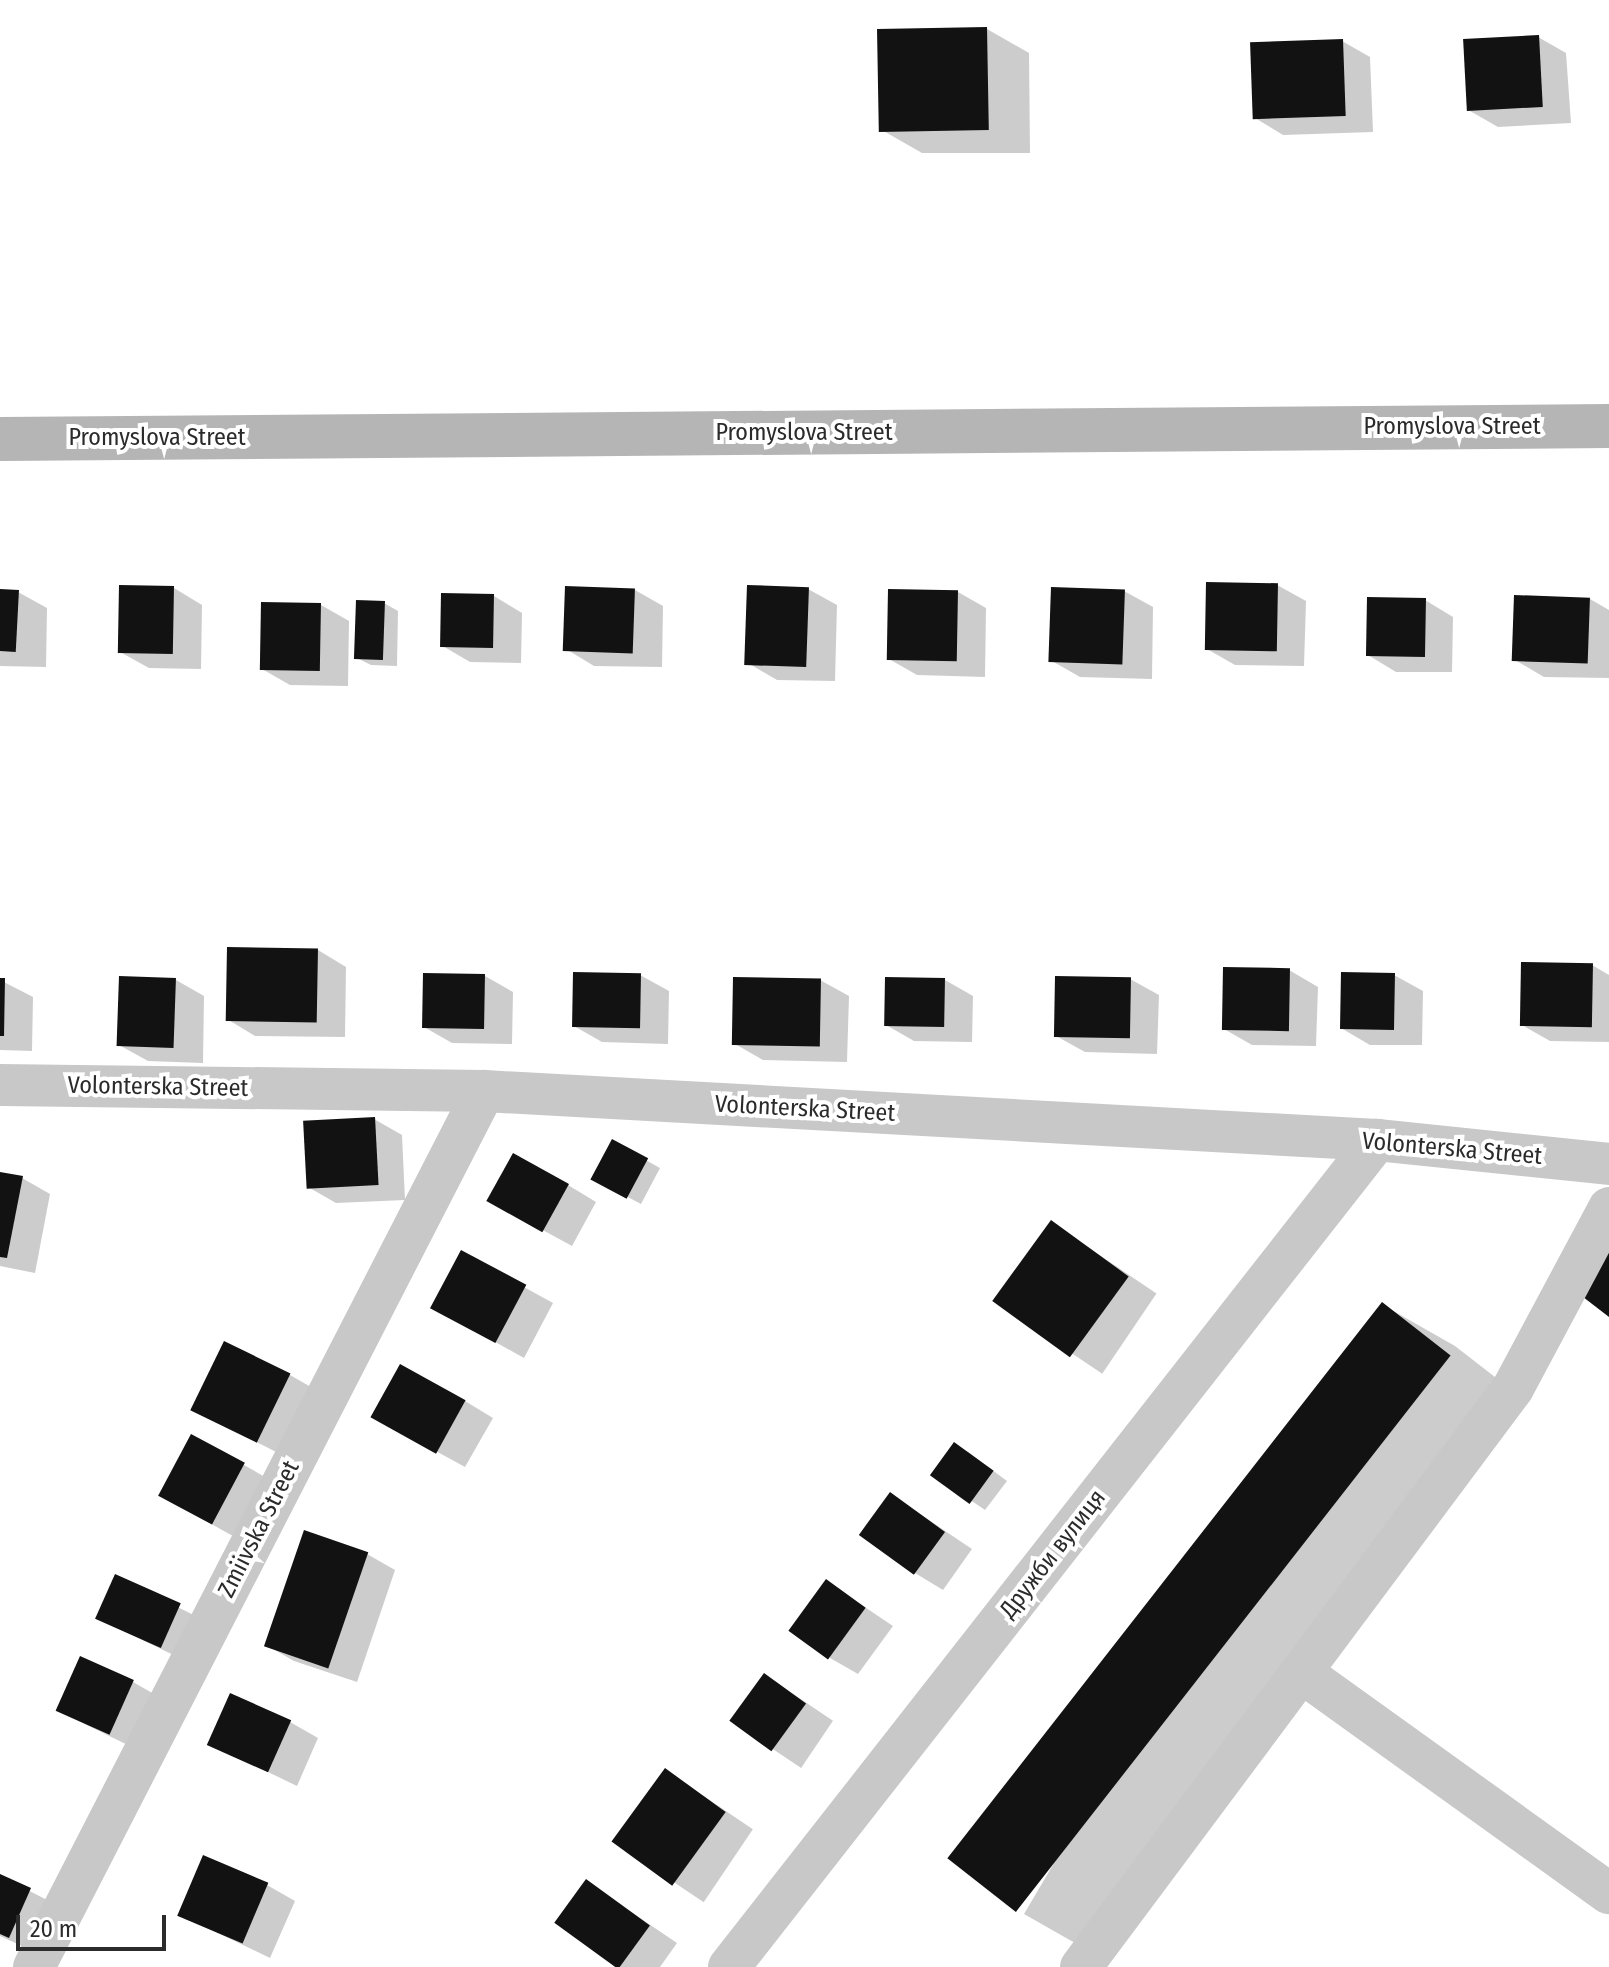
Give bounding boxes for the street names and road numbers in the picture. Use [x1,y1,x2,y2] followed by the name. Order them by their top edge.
[1364,413,1540,441] street label: Promyslova Street
[716,419,892,447] street label: Promyslova Street
[69,424,245,452] street label: Promyslova Street
[67,1071,249,1103] street label: Volonterska Street
[714,1090,896,1128] street label: Volonterska Street
[1361,1127,1543,1171] street label: Volonterska Street
[212,1456,306,1602] street label: Zmiivska Street
[994,1484,1112,1624] street label: Дружби вулиця

